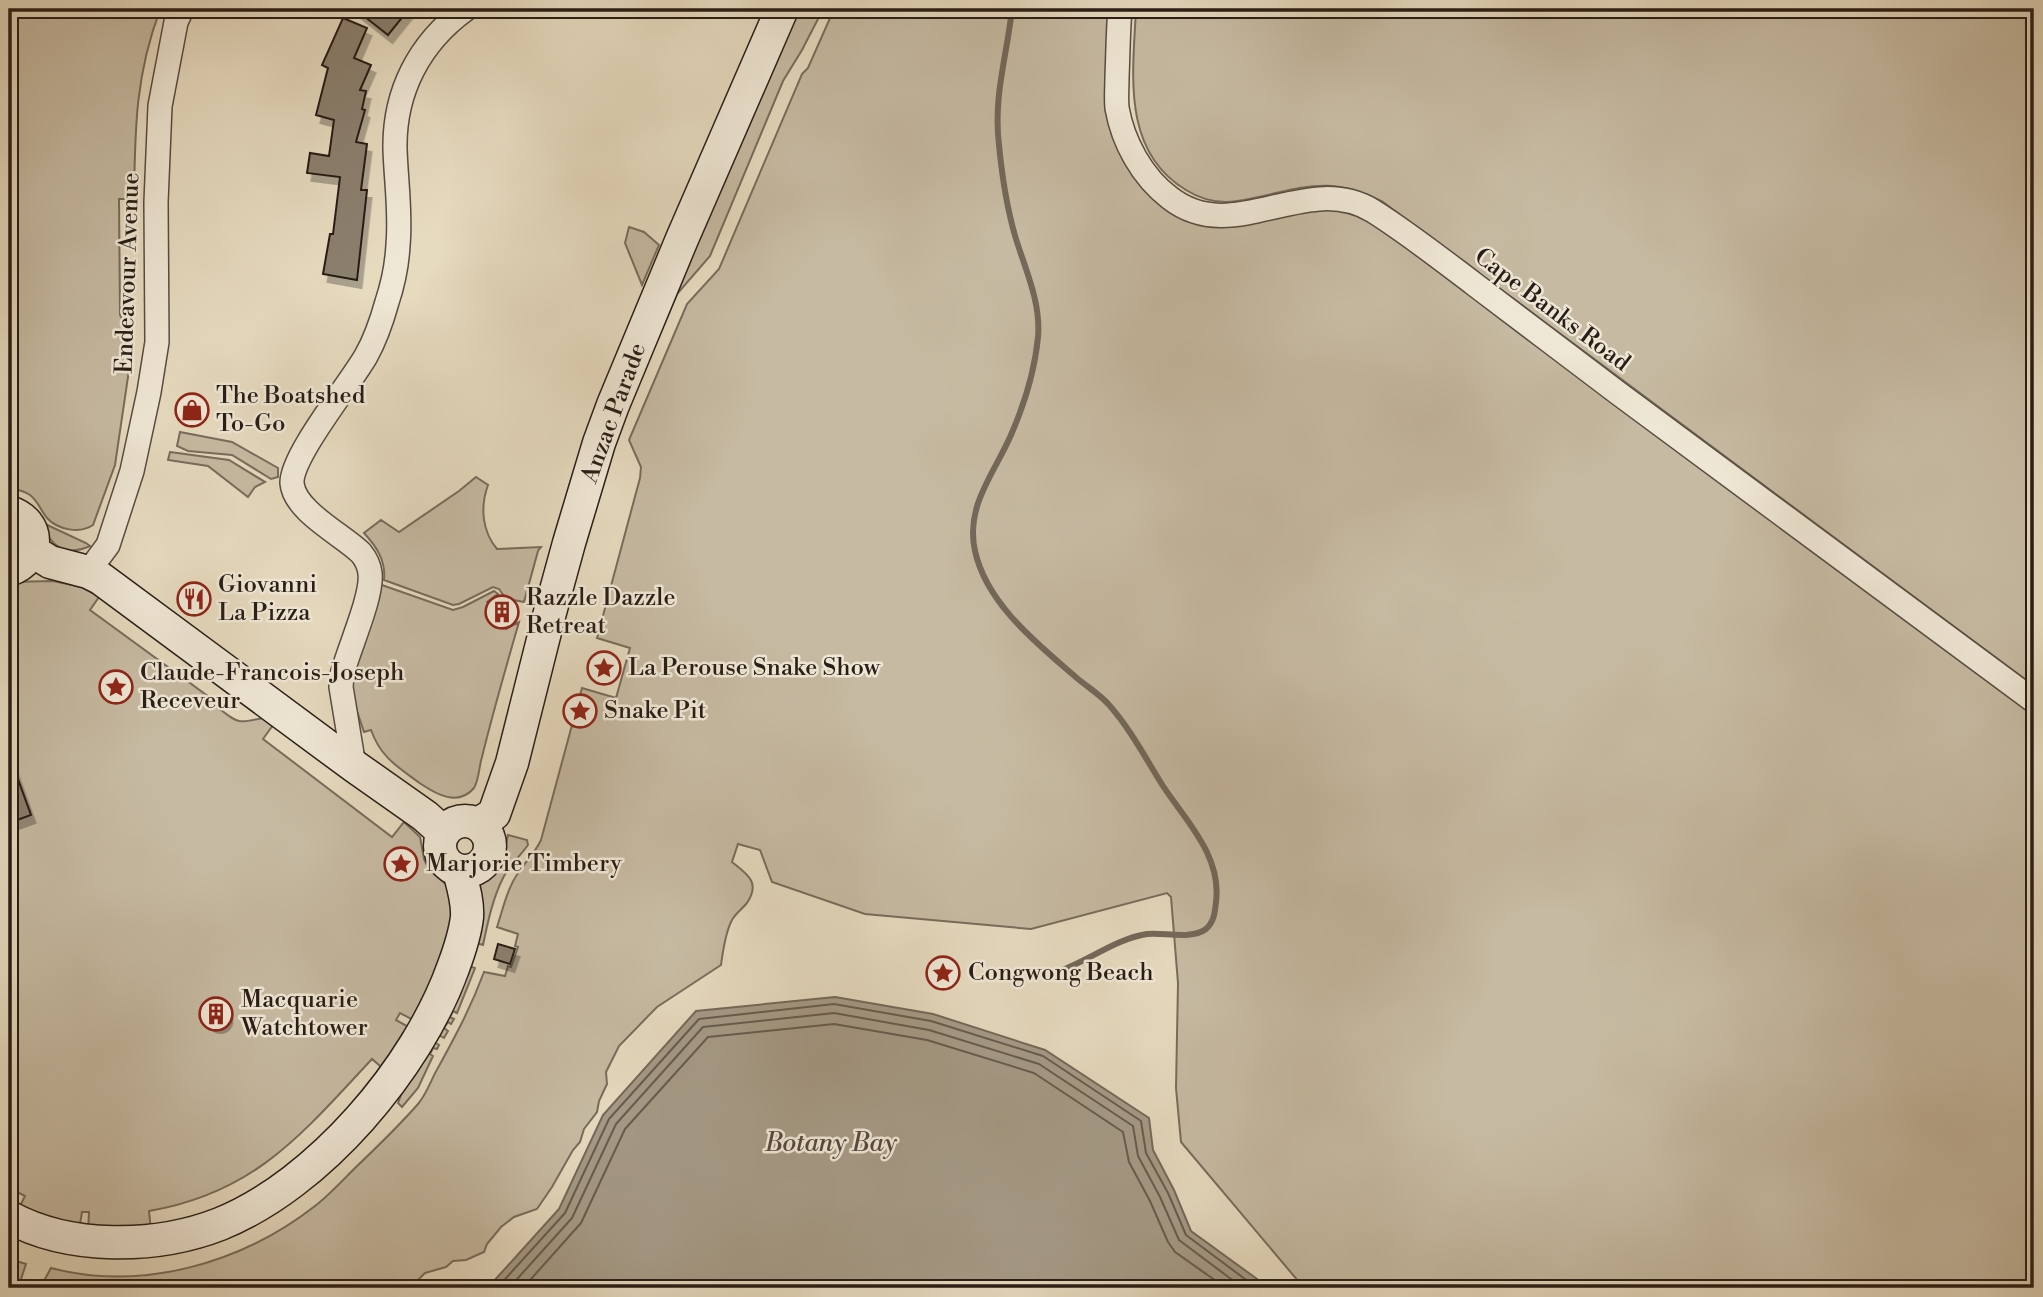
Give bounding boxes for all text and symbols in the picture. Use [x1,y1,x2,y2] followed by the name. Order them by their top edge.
[109,172,147,374] street label: Endeavour Avenue
[1468,242,1636,379] street label: Cape Banks Road
[574,339,653,488] street label: Anzac Parade
[216,381,366,439] place label: The Boatshed To-Go
[173,391,211,429] shop icon: The Boatshed To-Go
[218,570,317,628] place label: Giovanni La Pizza
[175,580,213,618] restaurant icon: Giovanni La Pizza
[526,583,676,641] place label: Razzle Dazzle Retreat
[483,593,521,631] building icon: Razzle Dazzle Retreat
[585,649,623,687] place icon: La Perouse Snake Show
[628,653,882,683] place label: La Perouse Snake Show
[140,658,404,716] place label: Claude-Francois-Joseph Receveur
[97,668,135,706] place icon: Claude-Francois-Joseph Receveur
[561,692,599,730] place icon: Snake Pit
[604,696,707,726] place label: Snake Pit
[382,845,420,883] place icon: Marjorie Timbery
[426,849,622,879] place label: Marjorie Timbery
[924,954,962,992] place icon: Congwong Beach
[968,958,1154,988] place label: Congwong Beach
[240,985,368,1043] place label: Macquarie Watchtower
[197,995,235,1033] building icon: Macquarie Watchtower
[764,1127,897,1159] water label: Botany Bay

